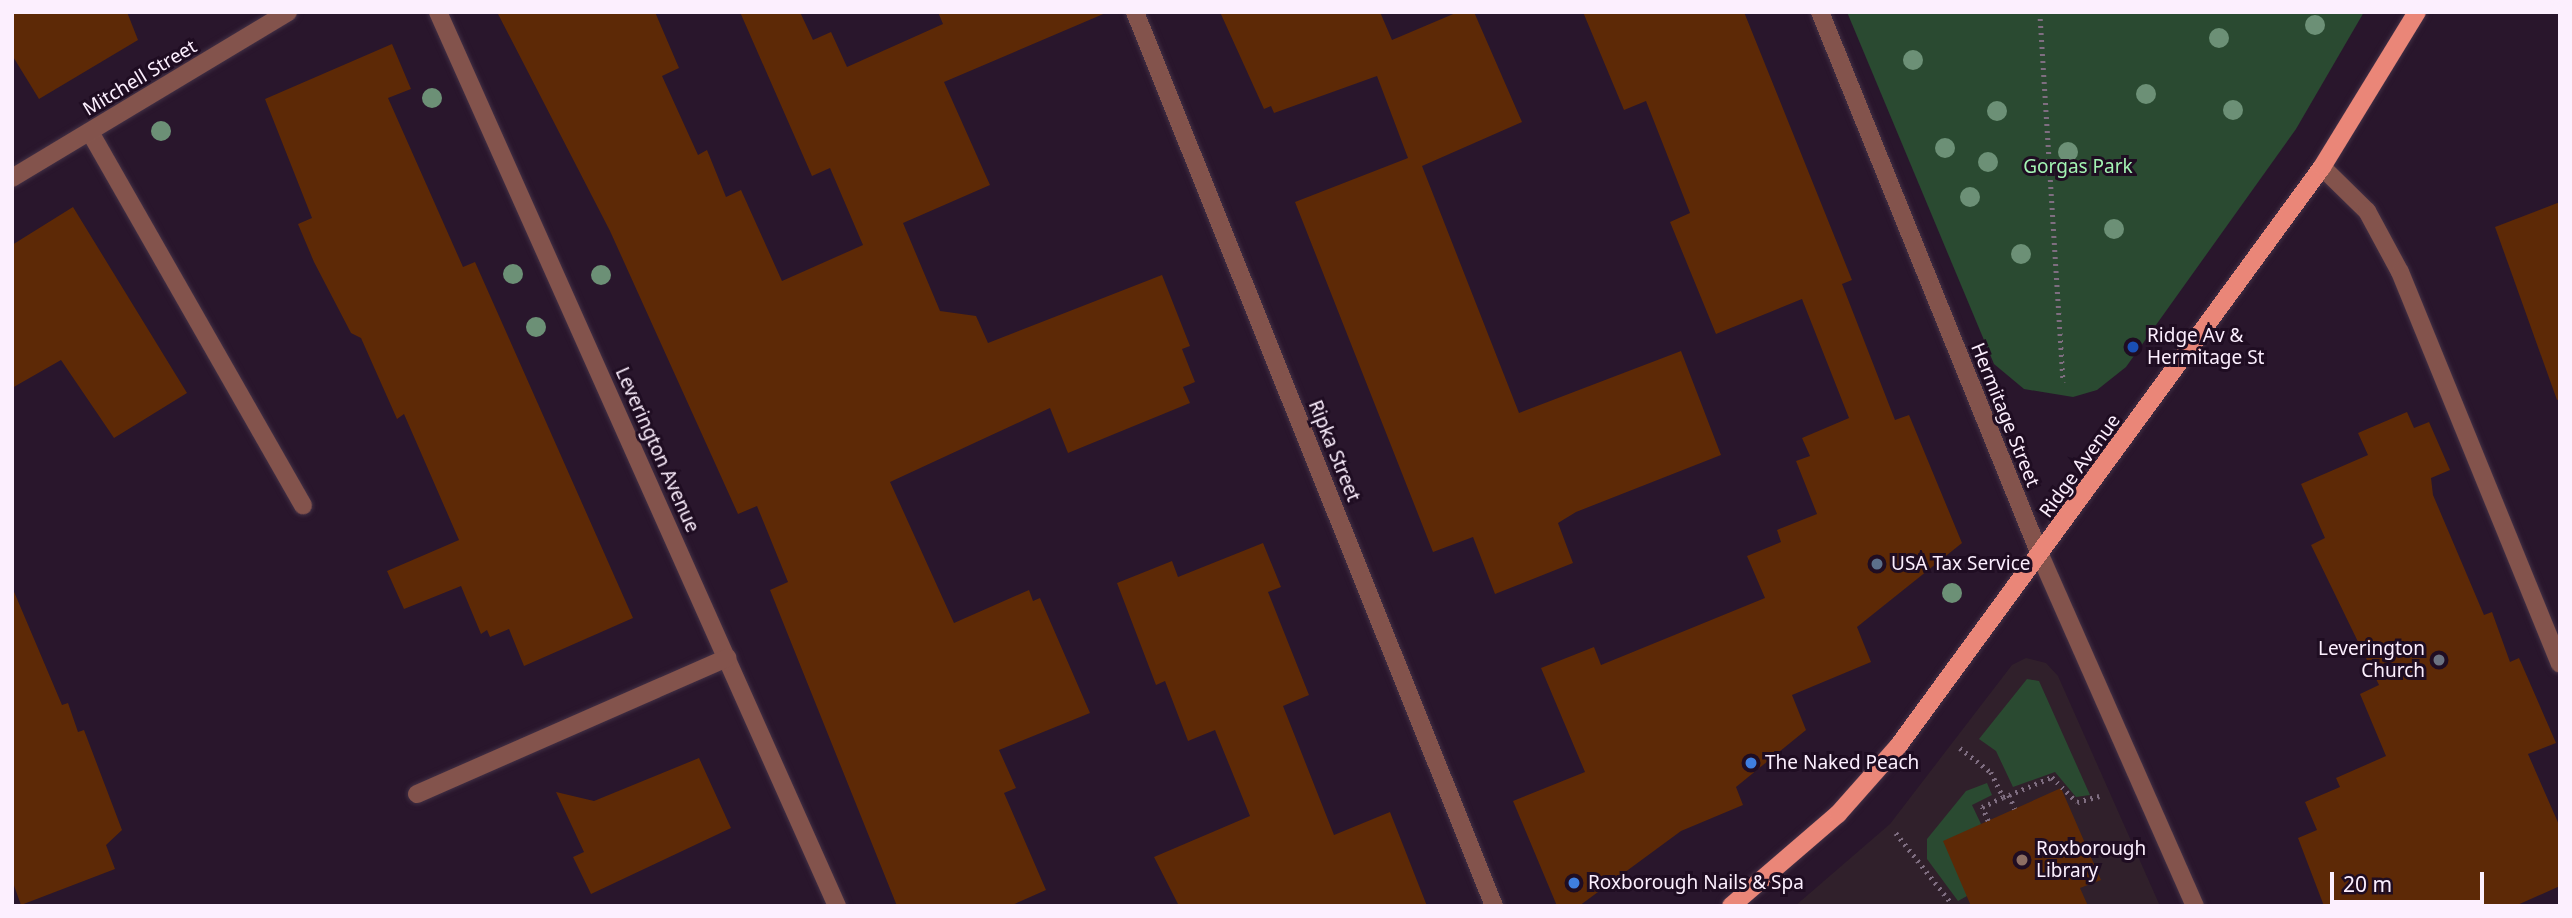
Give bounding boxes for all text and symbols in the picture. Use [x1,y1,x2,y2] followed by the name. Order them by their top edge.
[79,35,201,121] street label: Mitchell Street
[2023,156,2133,178] park label: Gorgas Park
[2147,325,2264,369] place label: Ridge Av & Hermitage St
[2125,339,2141,355] marker: Ridge Av & Hermitage St
[1966,340,2044,490] street label: Hermitage Street
[610,364,704,536] street label: Leverington Avenue
[1303,397,1365,505] street label: Ripka Street
[2035,410,2125,522] street label: Ridge Avenue
[1891,553,2030,575] place label: USA Tax Service
[1869,556,1885,572] marker: USA Tax Service
[2318,638,2425,682] place label: Leverington Church
[2431,652,2447,668] marker: Leverington Church
[1765,752,1919,774] place label: The Naked Peach
[1743,755,1759,771] marker: The Naked Peach
[2036,838,2146,882] place label: Roxborough Library
[2014,852,2030,868] marker: Roxborough Library
[2334,858,2488,902] scale bar
[2343,870,2392,898] text: 20 m
[1588,872,1804,894] place label: Roxborough Nails & Spa
[1566,875,1582,891] marker: Roxborough Nails & Spa

